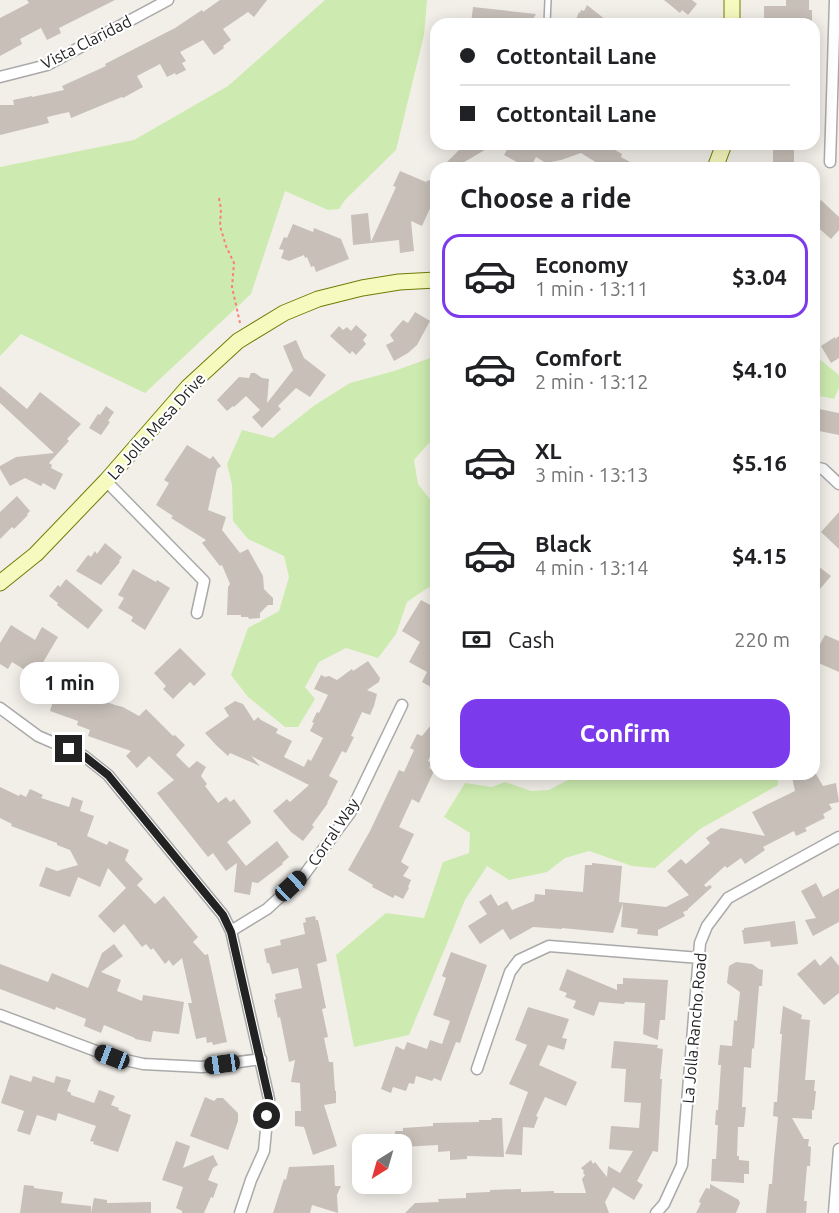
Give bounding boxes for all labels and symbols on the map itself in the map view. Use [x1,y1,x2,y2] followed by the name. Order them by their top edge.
[38,12,134,72] street label: Vista Claridad
[103,369,209,483] street label: La Jolla Mesa Drive
[20,662,118,704] callout: 1 min
[55,735,82,762] route end
[304,795,362,869] street label: Corral Way
[272,867,310,905] car
[678,952,710,1104] street label: La Jolla Rancho Road
[92,1042,132,1072] car
[203,1053,241,1075] car
[253,1102,280,1129] route start
[352,1134,412,1194] north arrow

